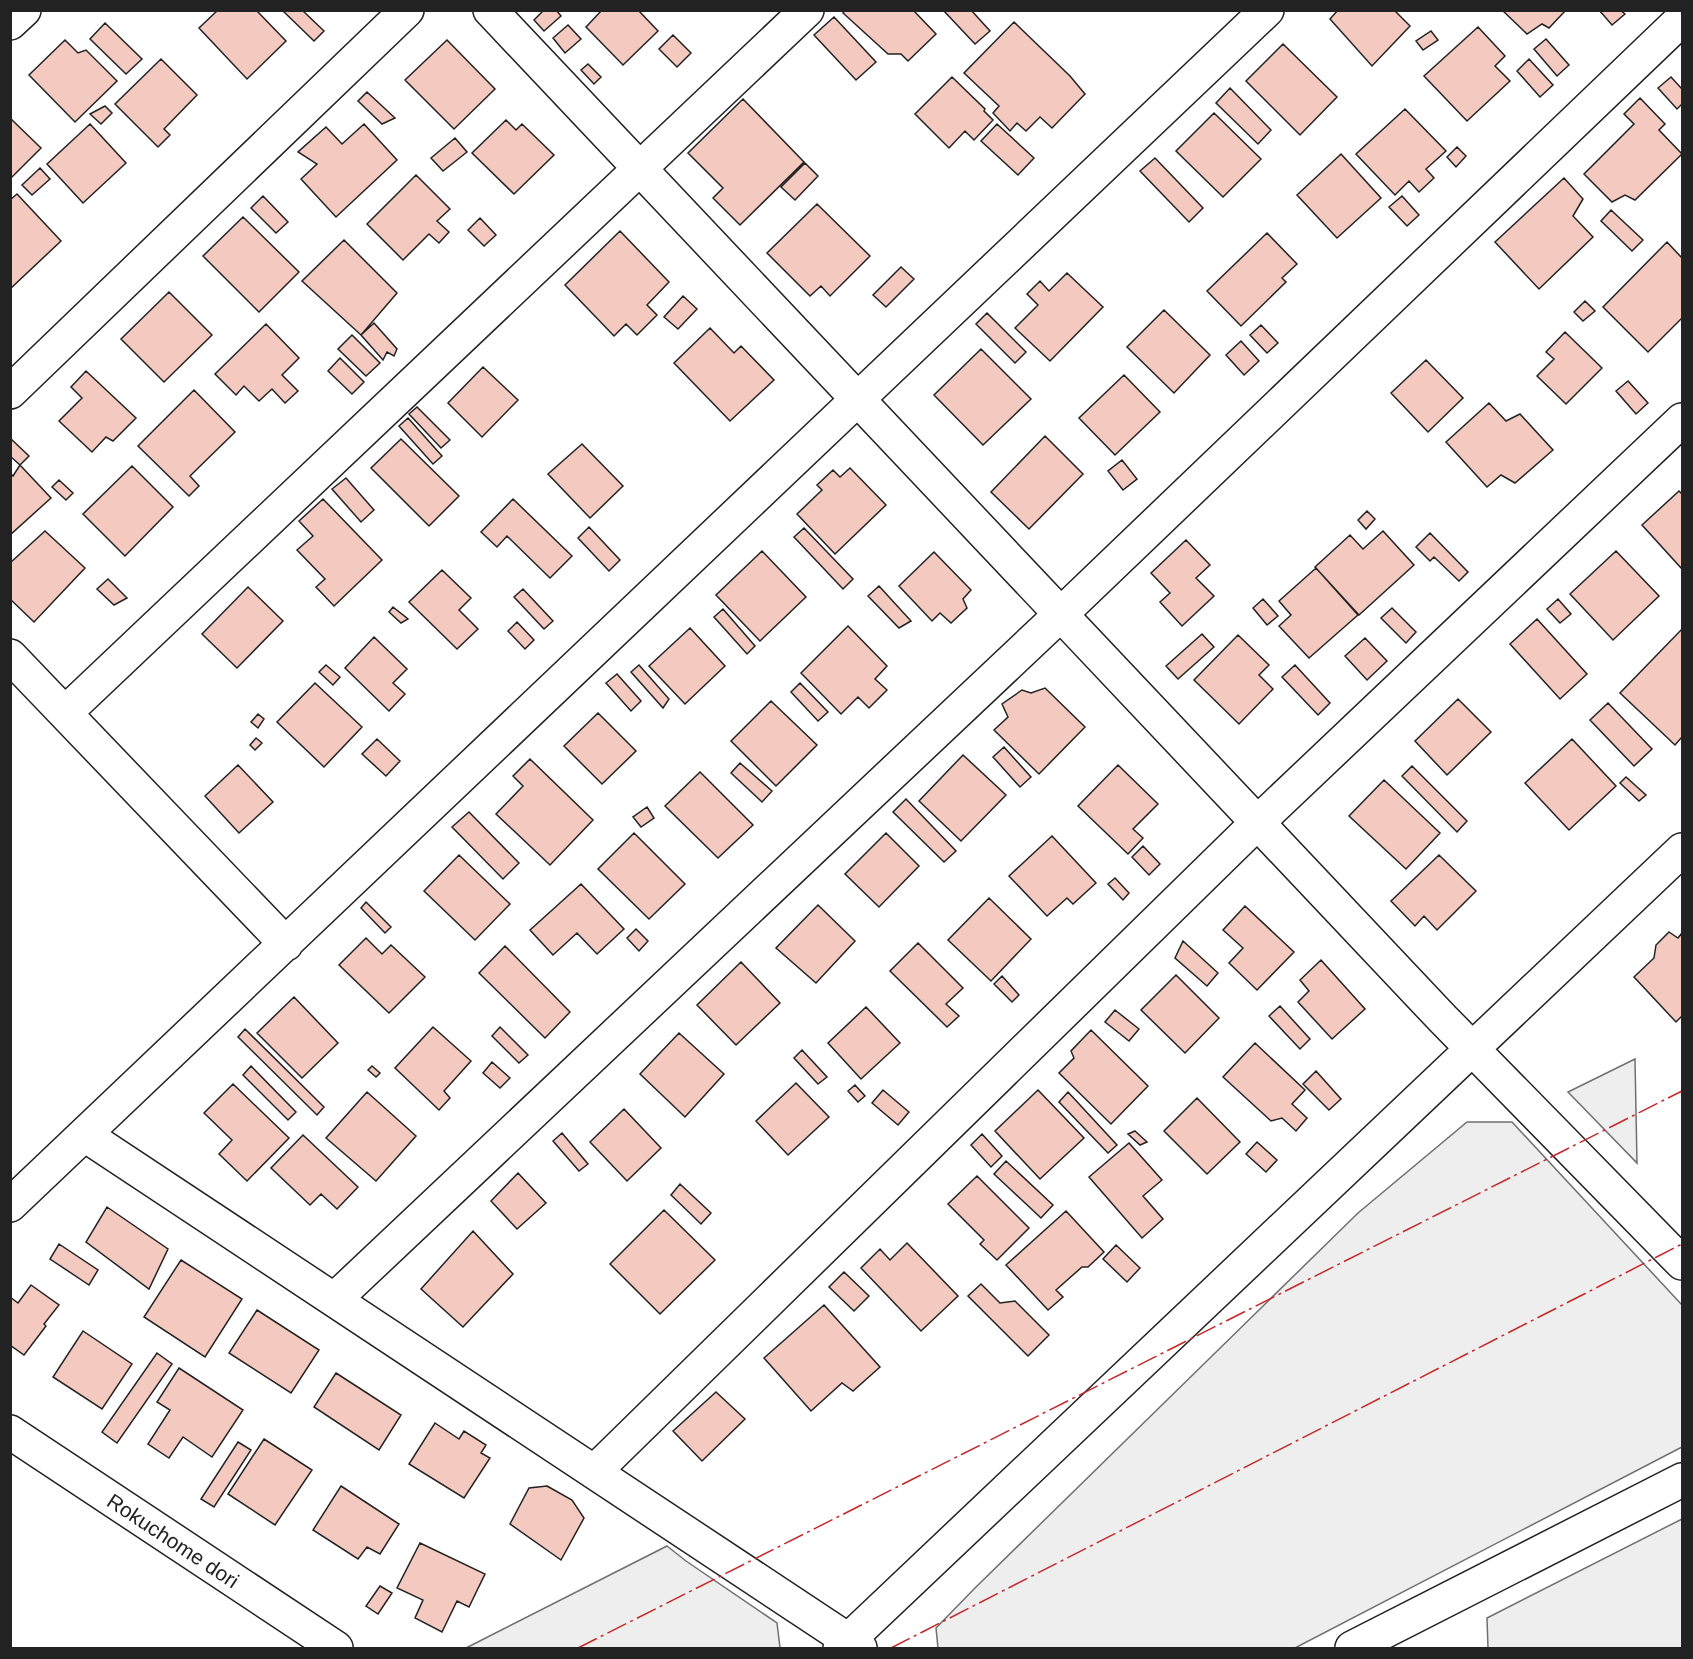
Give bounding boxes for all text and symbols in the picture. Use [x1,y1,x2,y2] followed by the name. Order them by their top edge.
[103,1488,244,1592] street label: Rokuchome dori

